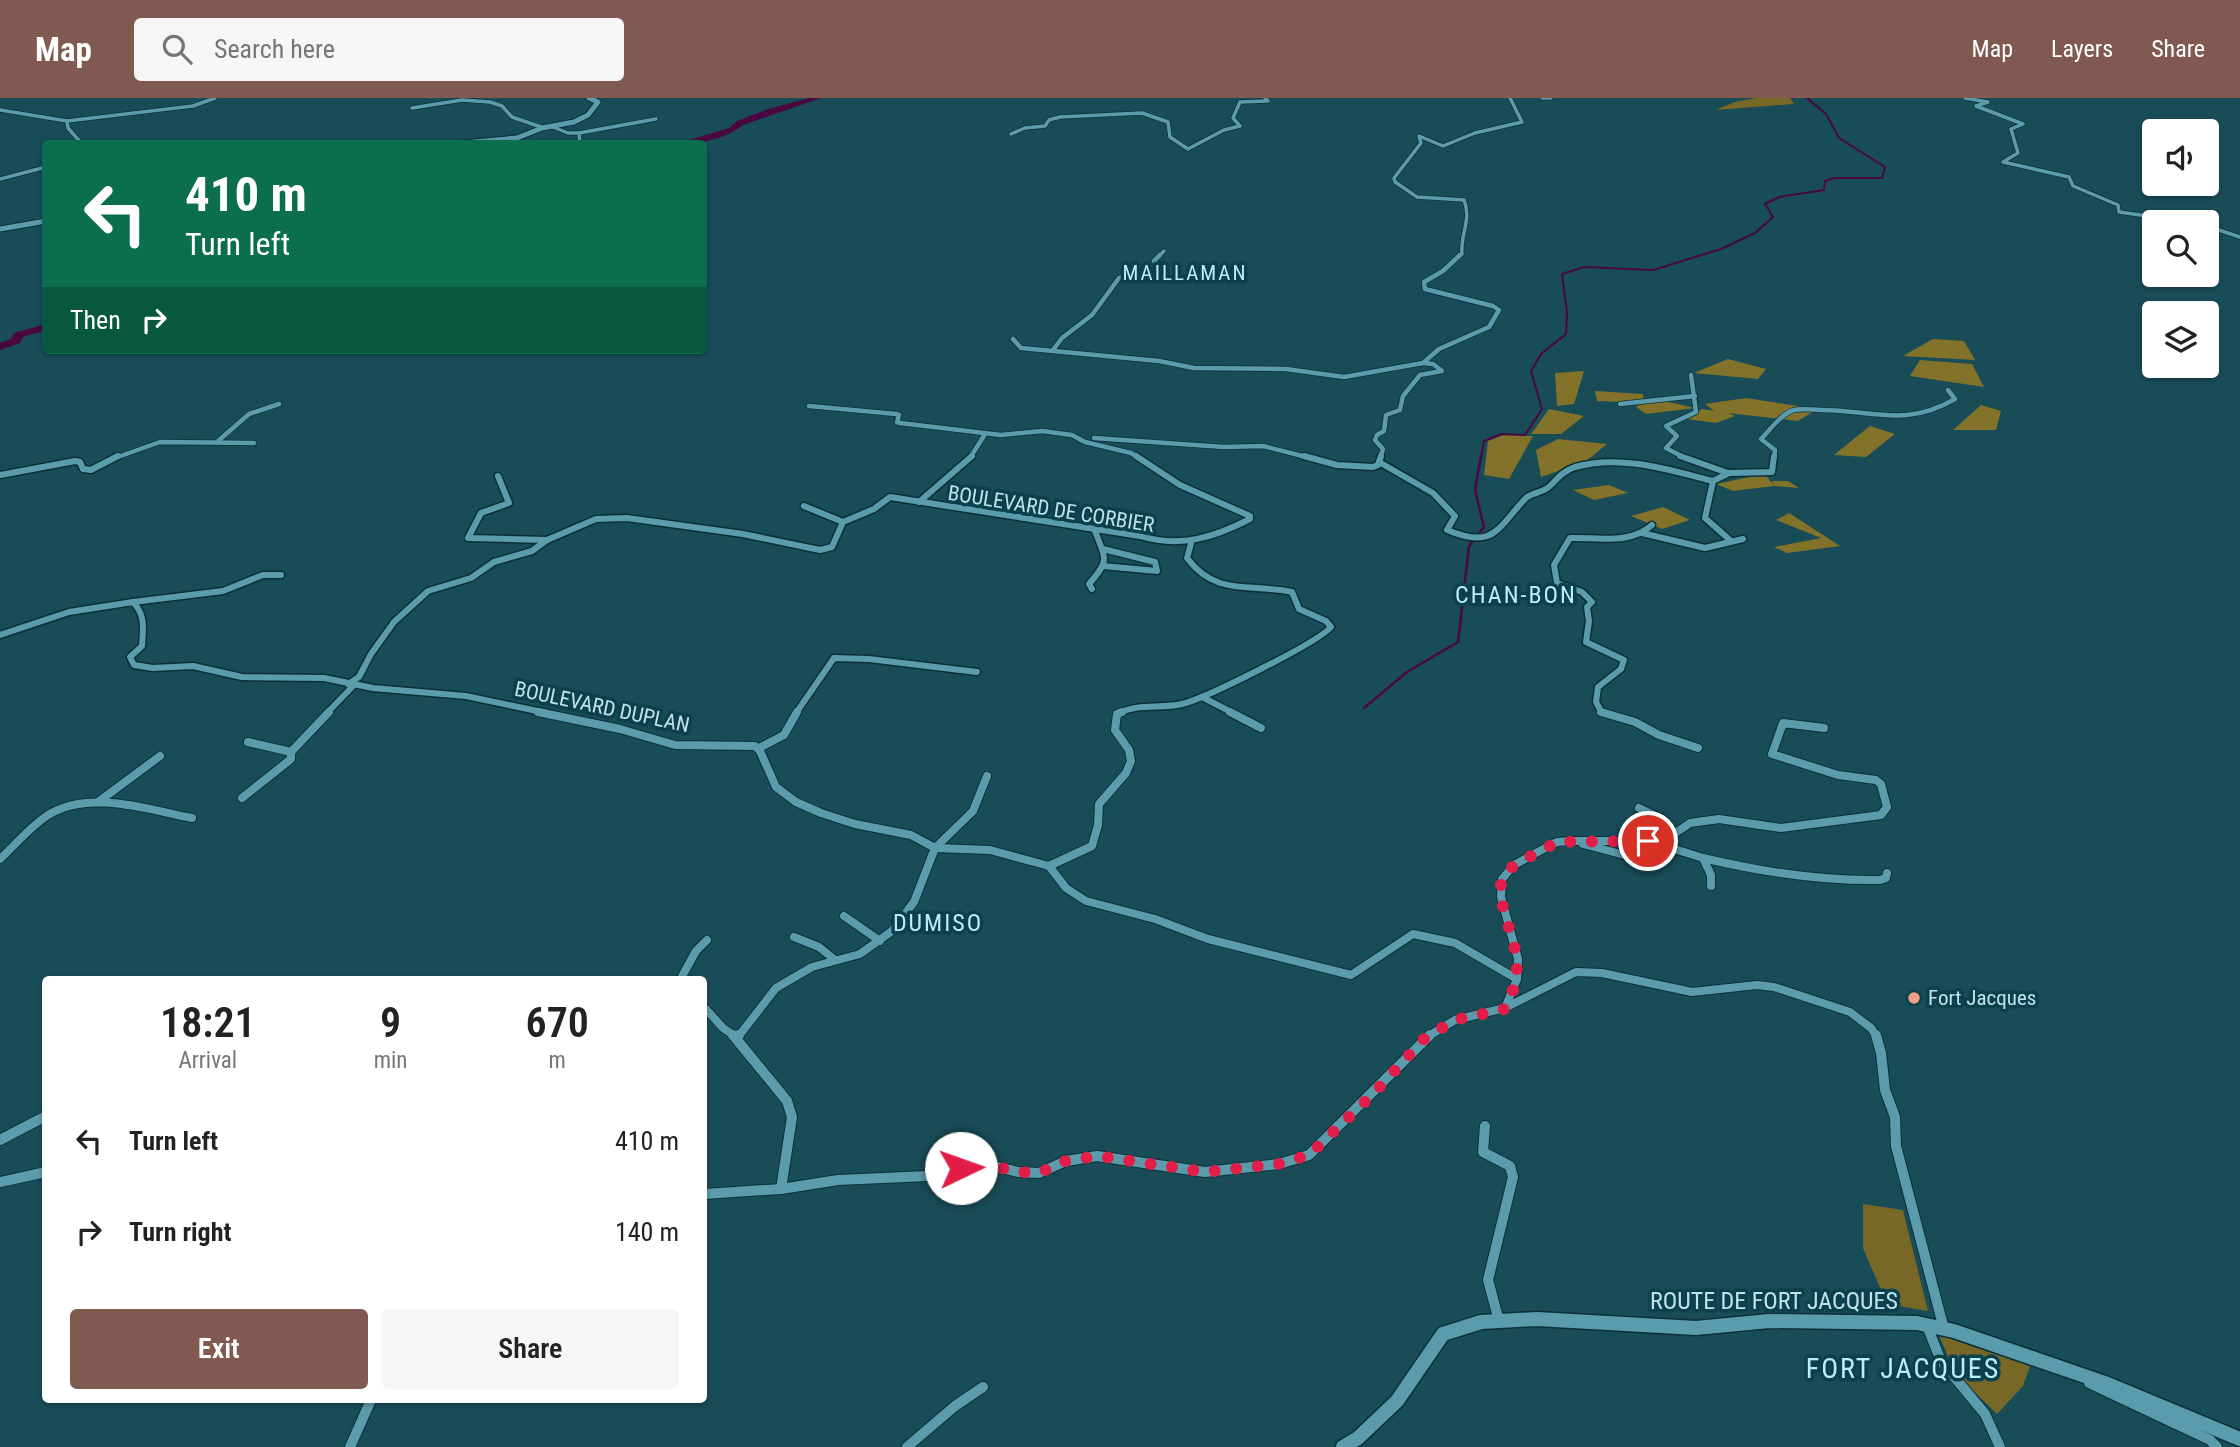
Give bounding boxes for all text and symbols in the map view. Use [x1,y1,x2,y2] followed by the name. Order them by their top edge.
[134,18,624,81] search box
[35,30,92,69] text: Map
[158,30,196,68] icon: search
[214,34,335,64] text: Search here
[1972,35,2013,63] text: Map
[2051,35,2113,63] text: Layers
[2151,35,2205,63] text: Share
[2142,119,2219,378] map controls
[2142,119,2219,196] button: sound
[185,166,307,223] text: 410 m
[70,168,161,259] icon: left
[2142,210,2219,287] button: search
[185,225,290,263] text: Turn left
[1123,261,1247,285] district label: MAILLAMAN
[135,301,173,339] icon: right
[2142,301,2219,378] button: layers
[70,305,121,335] text: Then
[946,481,1156,537] street label: BOULEVARD DE CORBIER
[1455,581,1577,609] district label: CHAN-BON
[512,677,692,737] street label: BOULEVARD DUPLAN
[1618,811,1678,871] pin
[1629,822,1667,860] icon: arrive
[893,909,983,937] district label: DUMISO
[1928,986,2036,1010] place label: Fort Jacques
[1906,990,1922,1006] marker: Fort Jacques
[160,998,256,1047] text: 18:21
[380,998,401,1047] text: 9
[526,998,589,1047] text: 670
[179,1047,237,1074] text: Arrival
[374,1047,407,1074] text: min
[549,1047,566,1074] text: m
[70,1122,108,1160] icon: left
[129,1126,218,1156] text: Turn left
[615,1126,679,1156] text: 410 m
[924,1131,998,1205] position arrow
[70,1213,108,1251] icon: right
[129,1217,231,1247] text: Turn right
[615,1217,679,1247] text: 140 m
[1650,1287,1898,1315] street label: ROUTE DE FORT JACQUES
[70,1309,368,1389] button: Exit
[382,1309,679,1389] button: Share
[1806,1352,2000,1385] district label: FORT JACQUES

